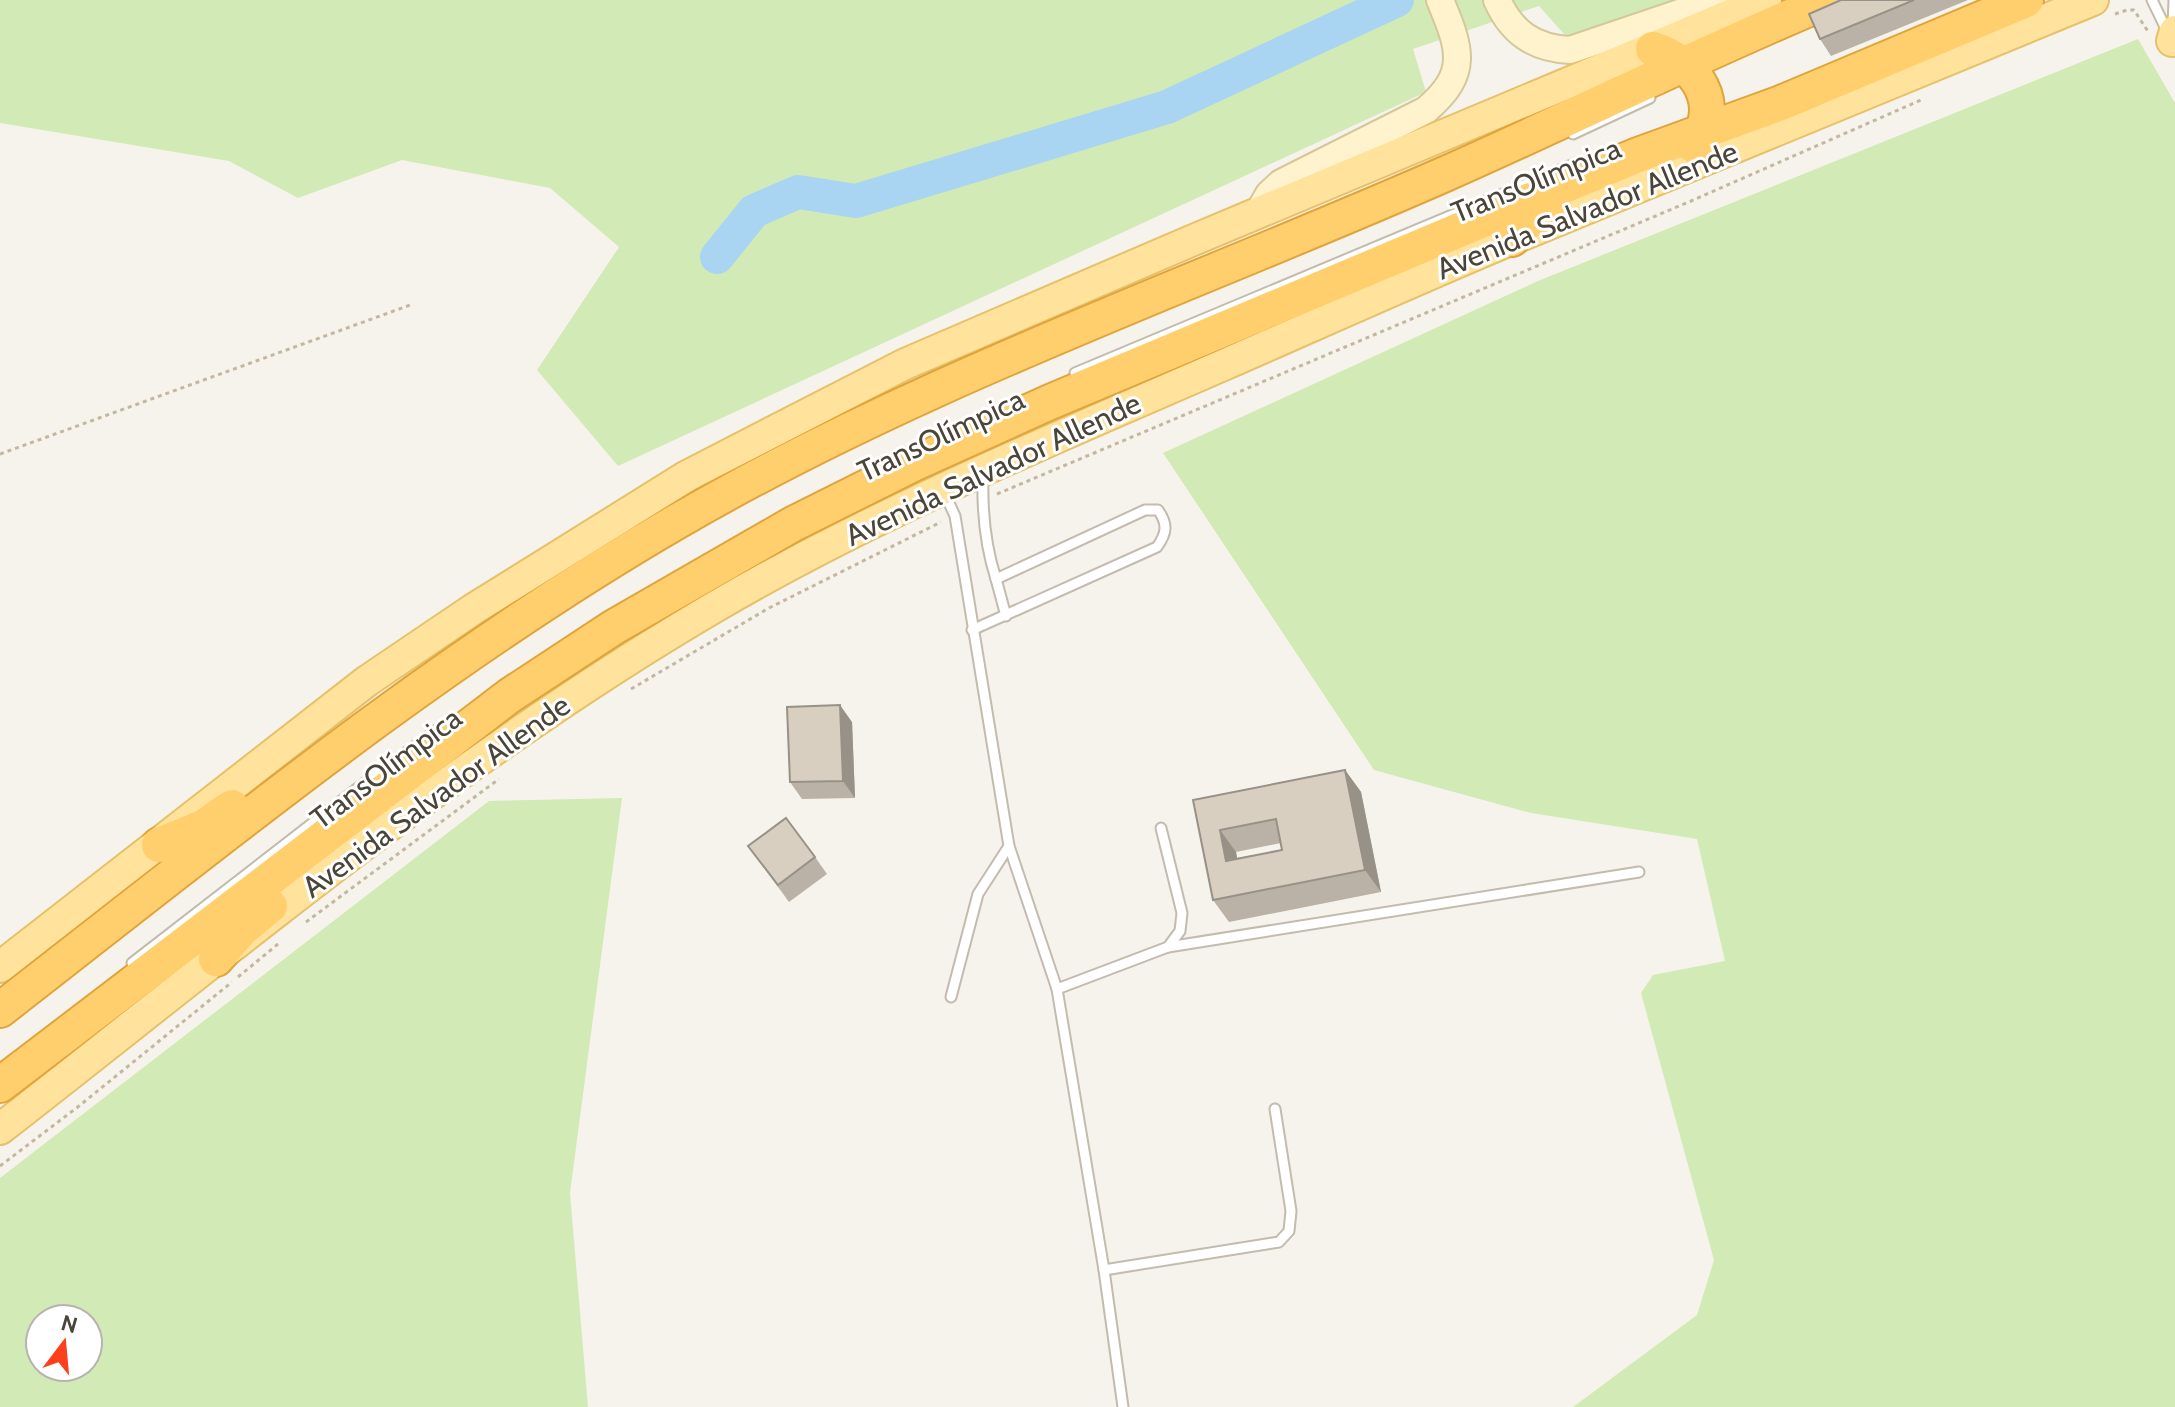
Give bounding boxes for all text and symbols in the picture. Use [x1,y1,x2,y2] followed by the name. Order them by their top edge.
[1446,129,1627,231] street label: TransOlímpica
[1431,133,1743,287] street label: Avenida Salvador Allende
[852,380,1031,490] street label: TransOlímpica
[839,384,1147,554] street label: Avenida Salvador Allende
[295,686,577,906] street label: Avenida Salvador Allende
[303,699,469,837] street label: TransOlímpica
[24,1303,104,1383] north arrow
[58,1309,81,1339] text: N

